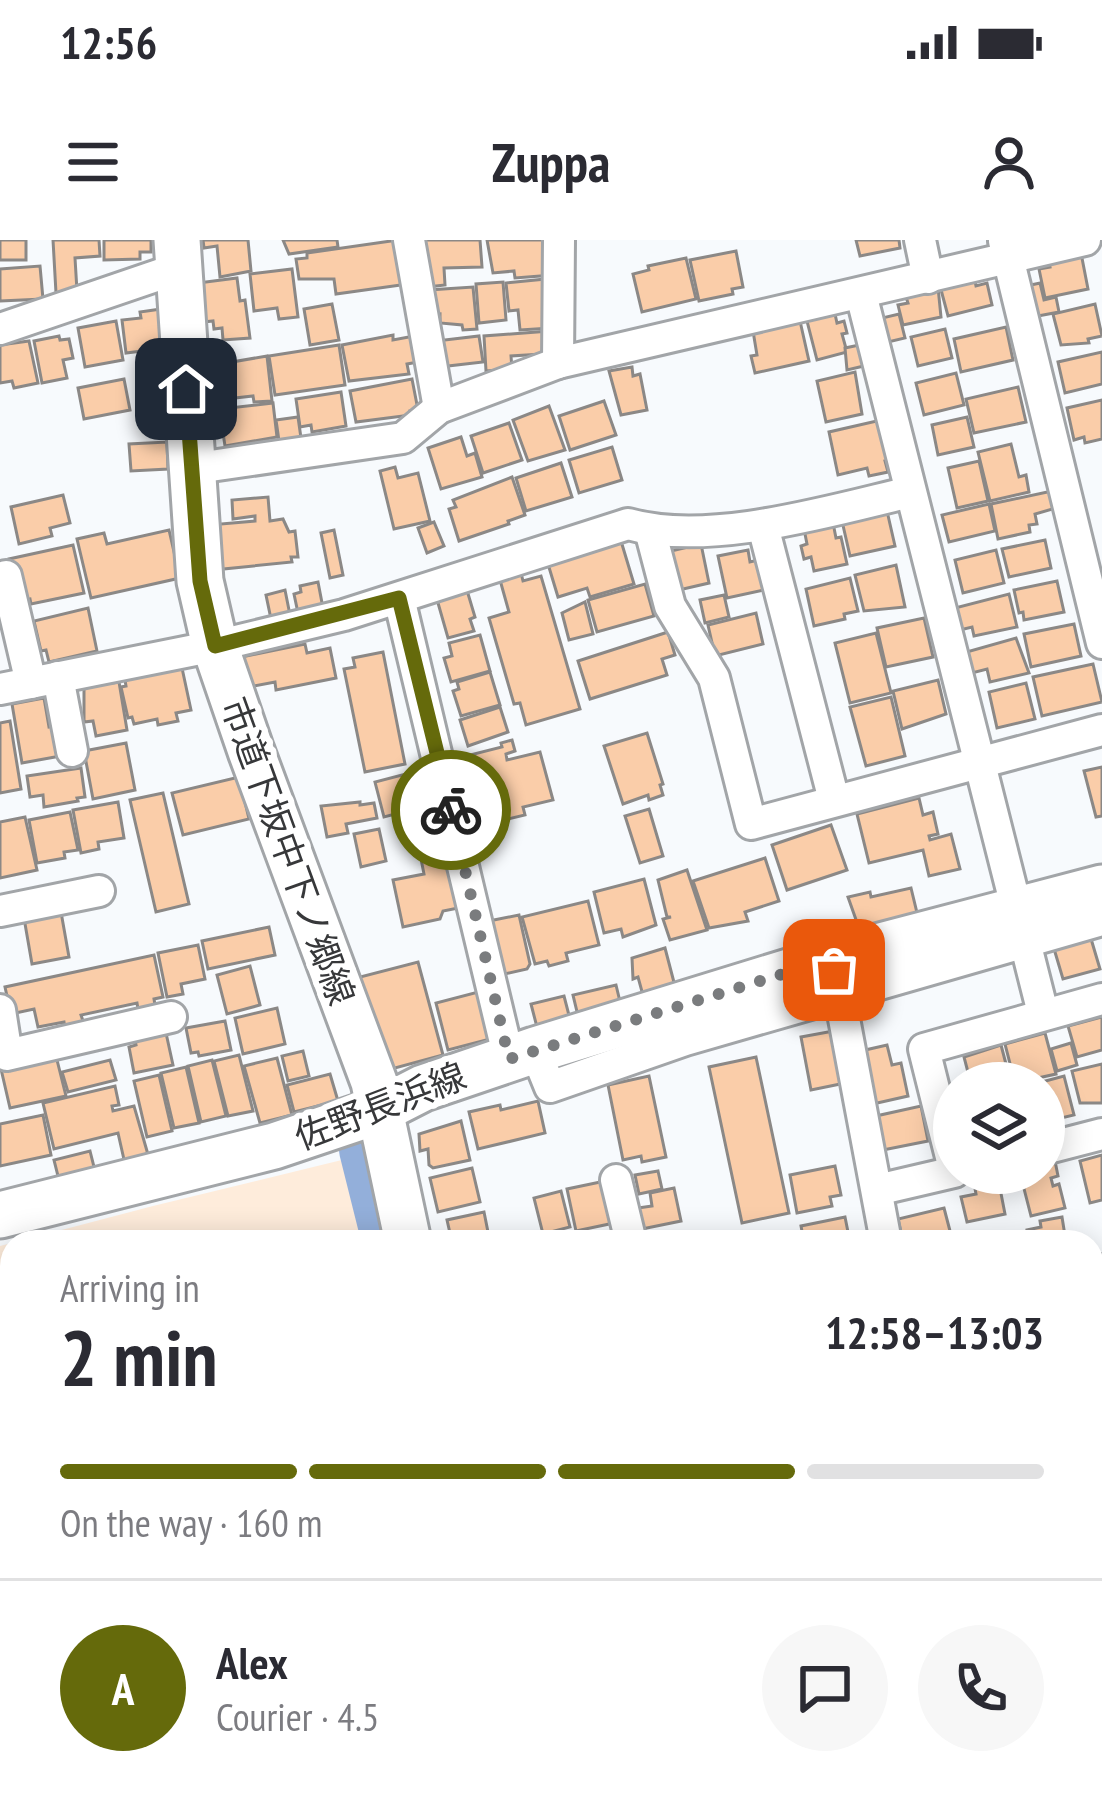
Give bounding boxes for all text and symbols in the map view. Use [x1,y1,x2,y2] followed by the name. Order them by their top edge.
[60,13,157,71] text: 12:56
[492,127,610,197] text: Zuppa
[60,129,126,195] icon: menu
[976,129,1042,195] icon: person
[135,338,237,440] pin
[153,356,219,422] icon: home
[211,691,366,1011] street label: 市道下坂中下ノ郷線
[391,750,511,870] courier
[418,777,484,843] icon: bike
[783,919,885,1021] pin
[801,937,867,1003] icon: bag
[287,1051,472,1160] street label: 佐野長浜線
[933,1062,1065,1194] map controls
[933,1062,1065,1194] button: layers
[60,1262,200,1313] text: Arriving in
[825,1303,1044,1361] text: 12:58–13:03
[60,1307,218,1408] text: 2 min
[60,1497,322,1548] text: On the way · 160 m
[762,1625,888,1751] button: chat
[918,1625,1044,1751] button: phone
[216,1633,288,1691] text: Alex
[112,1659,134,1717] text: A
[216,1691,379,1742] text: Courier · 4.5

